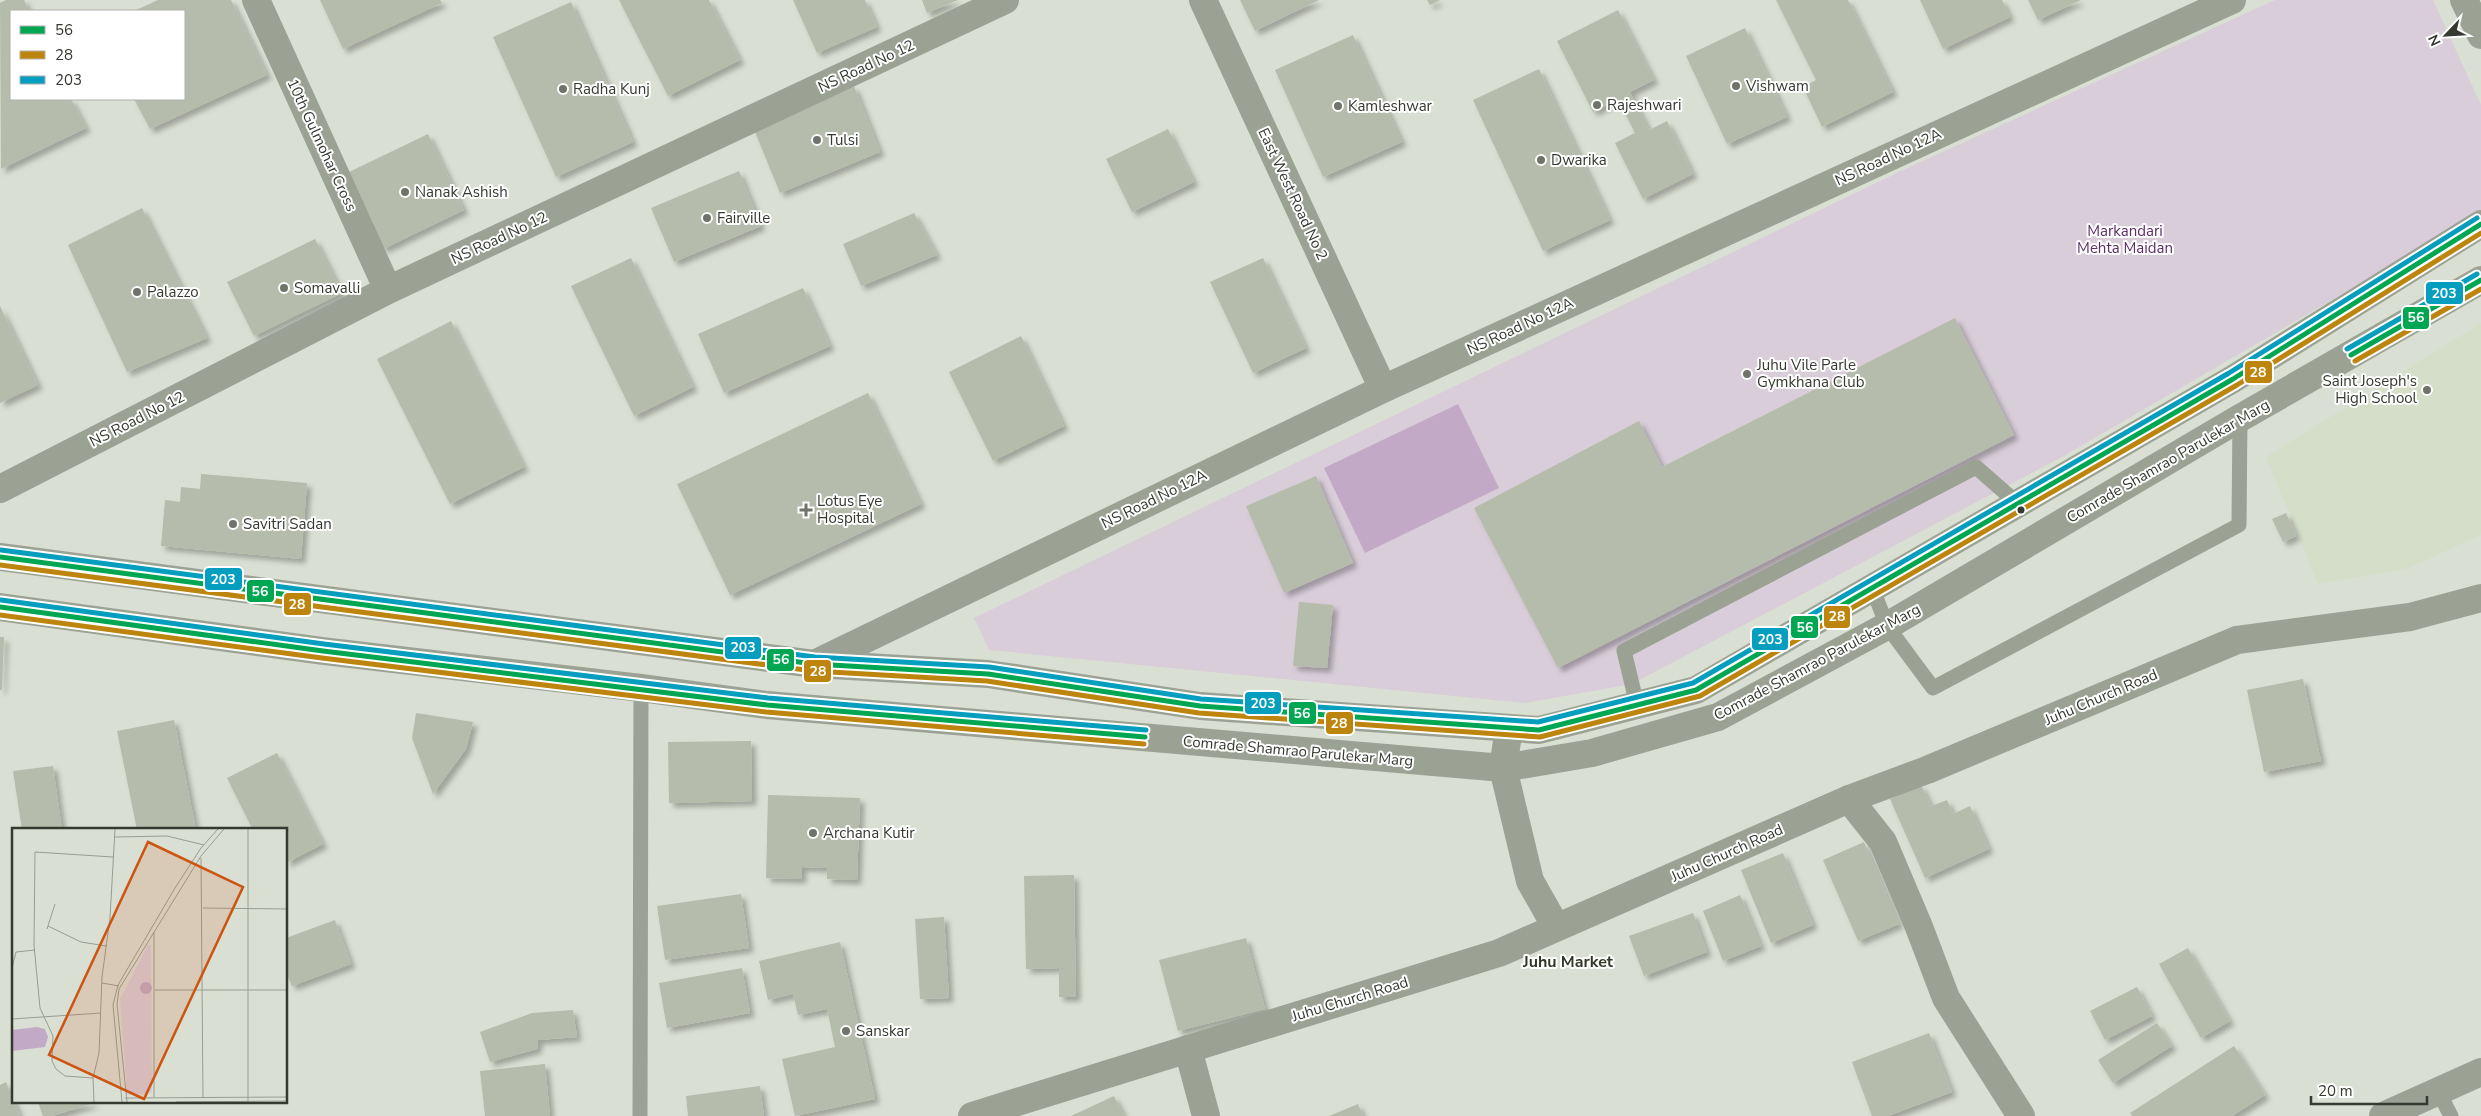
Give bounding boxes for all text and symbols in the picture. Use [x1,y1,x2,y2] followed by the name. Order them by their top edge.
[10,10,185,100] legend
[2421,10,2471,60] north arrow
[55,20,73,40] text: 56
[2424,32,2445,49] text: N
[815,35,917,97] street label: NS Road No 12
[55,45,73,65] text: 28
[55,70,82,90] text: 203
[282,75,362,215] street label: 10th Gulmohar Cross
[1745,76,1809,96] place label: Vishwam
[573,79,650,99] place label: Radha Kunj
[1730,80,1742,92] marker: Vishwam
[557,83,569,95] marker: Radha Kunj
[1607,95,1681,115] place label: Rajeshwari
[1348,96,1433,116] place label: Kamleshwar
[1591,99,1603,111] marker: Rajeshwari
[1332,100,1344,112] marker: Kamleshwar
[1832,124,1944,190] street label: NS Road No 12A
[1254,125,1332,263] street label: East West Road No 2
[827,130,858,150] place label: Tulsi
[811,134,823,146] marker: Tulsi
[1551,150,1607,170] place label: Dwarika
[1535,154,1547,166] marker: Dwarika
[415,182,508,202] place label: Nanak Ashish
[399,186,411,198] marker: Nanak Ashish
[448,207,550,269] street label: NS Road No 12
[717,208,770,228] place label: Fairville
[701,212,713,224] marker: Fairville
[2077,221,2173,258] park label: Markandari Mehta Maidan
[294,278,360,298] place label: Somavalli
[2425,281,2464,305] line badge: 203
[147,282,199,302] place label: Palazzo
[278,282,290,294] marker: Somavalli
[2431,284,2457,303] text: 203
[131,286,143,298] marker: Palazzo
[1464,293,1576,359] street label: NS Road No 12A
[2402,306,2430,330] line badge: 56
[2408,308,2424,327] text: 56
[1756,355,1865,392] place label: Juhu Vile Parle Gymkhana Club
[2244,360,2273,384] line badge: 28
[2250,363,2266,382] text: 28
[1741,368,1753,380] marker: Juhu Vile Parle Gymkhana Club
[2323,371,2418,408] place label: Saint Joseph's High School
[2421,384,2433,396] marker: Saint Joseph's High School
[86,386,188,452] street label: NS Road No 12
[2063,395,2273,527] street label: Comrade Shamrao Parulekar Marg
[1098,465,1210,533] street label: NS Road No 12A
[817,491,882,528] place label: Lotus Eye Hospital
[799,503,813,517] marker: Lotus Eye Hospital
[2016,505,2026,515] unlabelled marker
[243,514,332,534] place label: Savitri Sadan
[227,518,239,530] marker: Savitri Sadan
[204,567,243,591] line badge: 203
[210,570,236,589] text: 203
[246,579,275,603] line badge: 56
[252,582,268,601] text: 56
[283,592,312,616] line badge: 28
[289,595,305,614] text: 28
[1710,599,1924,725] street label: Comrade Shamrao Parulekar Marg
[1823,605,1851,629] line badge: 28
[1829,607,1845,626] text: 28
[1790,615,1819,639] line badge: 56
[1797,618,1813,637] text: 56
[1751,627,1789,651] line badge: 203
[1757,630,1783,649] text: 203
[724,636,762,660] line badge: 203
[730,638,756,657] text: 203
[766,648,795,672] line badge: 56
[773,650,789,669] text: 56
[803,659,832,683] line badge: 28
[810,662,826,681] text: 28
[2041,664,2160,730] street label: Juhu Church Road
[1244,691,1282,715] line badge: 203
[1250,694,1276,713] text: 203
[1288,701,1317,725] line badge: 56
[1294,704,1310,723] text: 56
[1325,711,1354,735] line badge: 28
[1331,714,1347,733] text: 28
[1182,731,1414,771] street label: Comrade Shamrao Parulekar Marg
[1667,819,1786,887] street label: Juhu Church Road
[823,823,915,843] place label: Archana Kutir
[807,827,819,839] marker: Archana Kutir
[12,828,288,1104] inset map
[1522,951,1614,973] district label: Juhu Market
[1288,972,1411,1026] street label: Juhu Church Road
[856,1021,910,1041] place label: Sanskar
[840,1025,852,1037] marker: Sanskar
[2311,1074,2427,1106] scale bar
[2318,1081,2353,1101] text: 20 m

